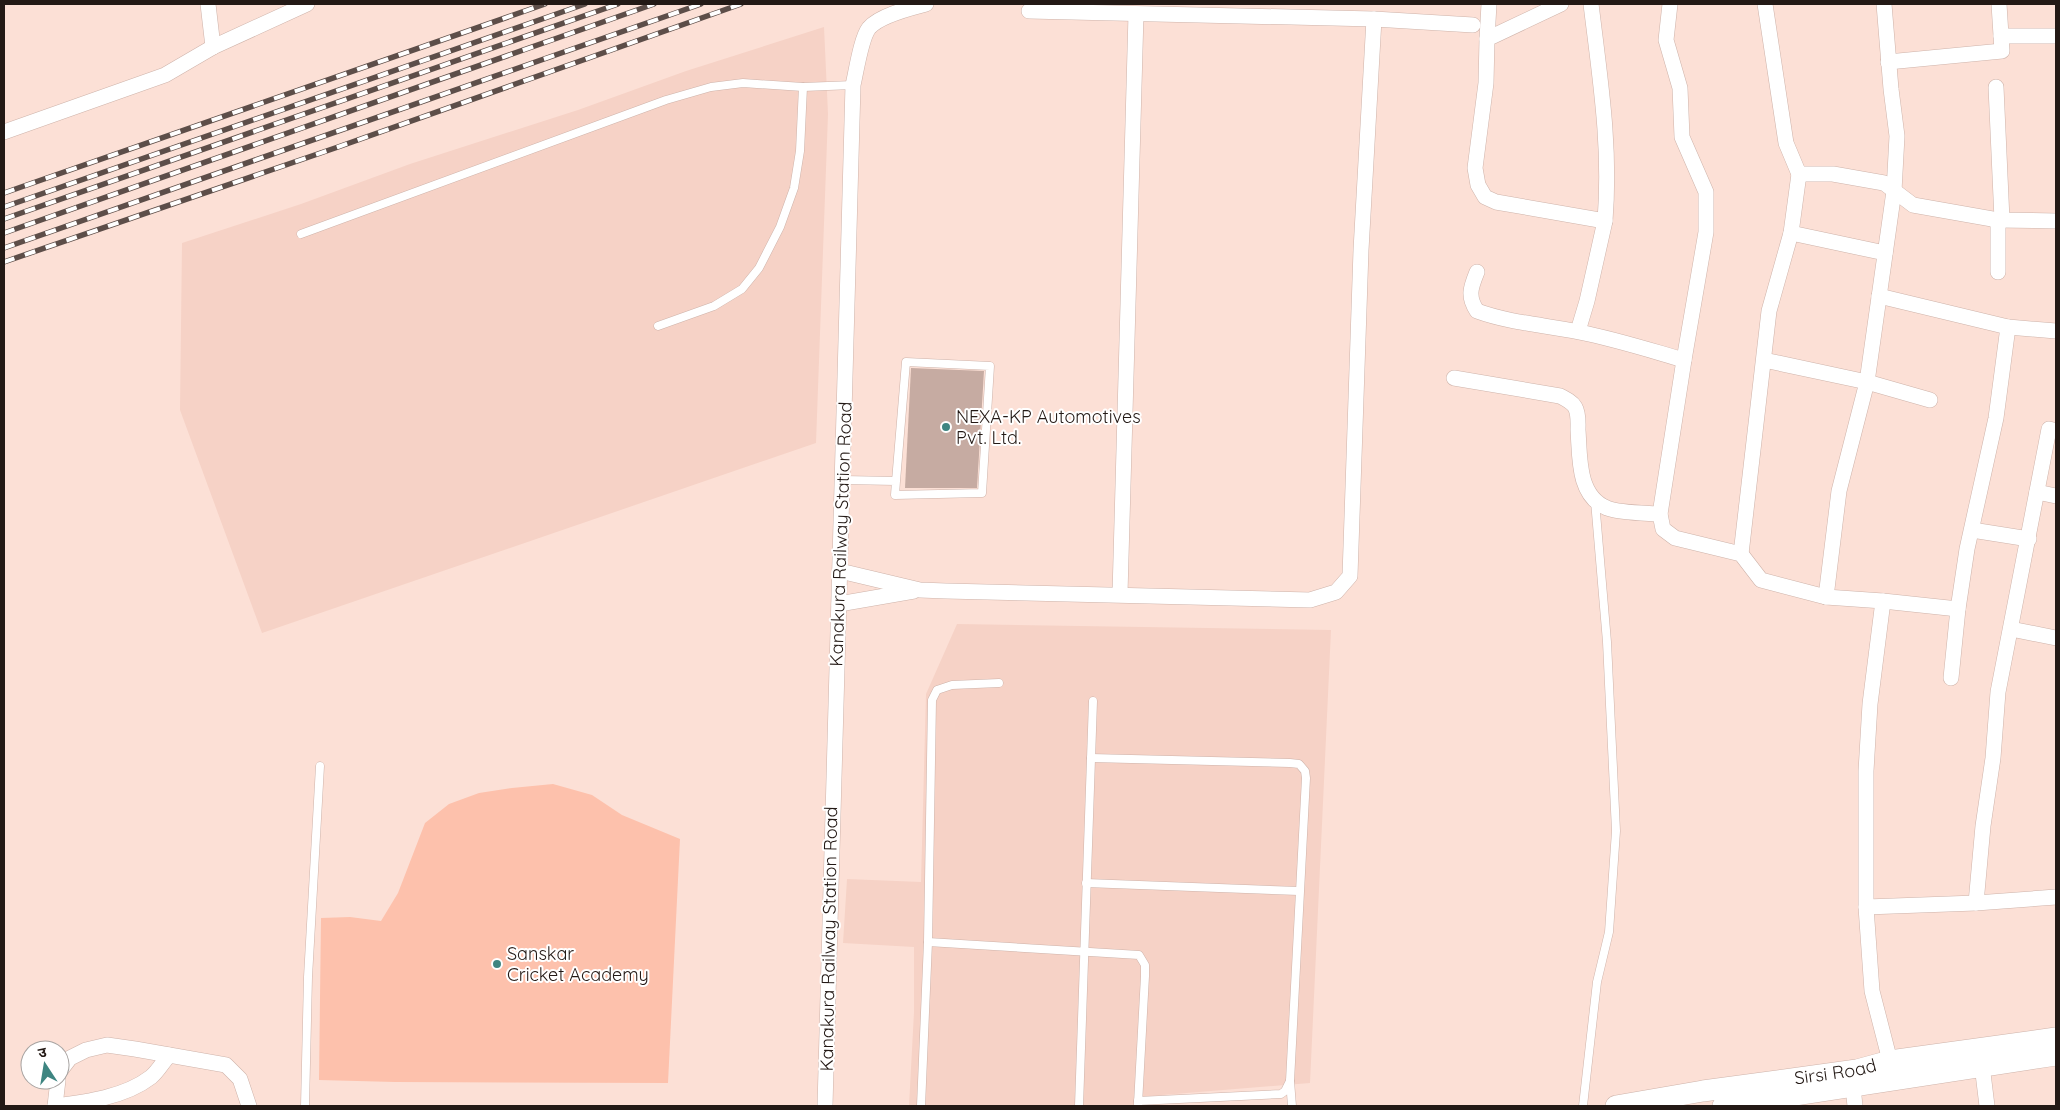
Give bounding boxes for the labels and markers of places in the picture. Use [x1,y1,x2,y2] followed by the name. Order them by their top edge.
[956,405,1141,449] place label: NEXA-KP Automotives Pvt. Ltd.
[940,421,952,433] marker: NEXA-KP Automotives Pvt. Ltd.
[507,942,649,986] place label: Sanskar Cricket Academy
[491,958,503,970] marker: Sanskar Cricket Academy

